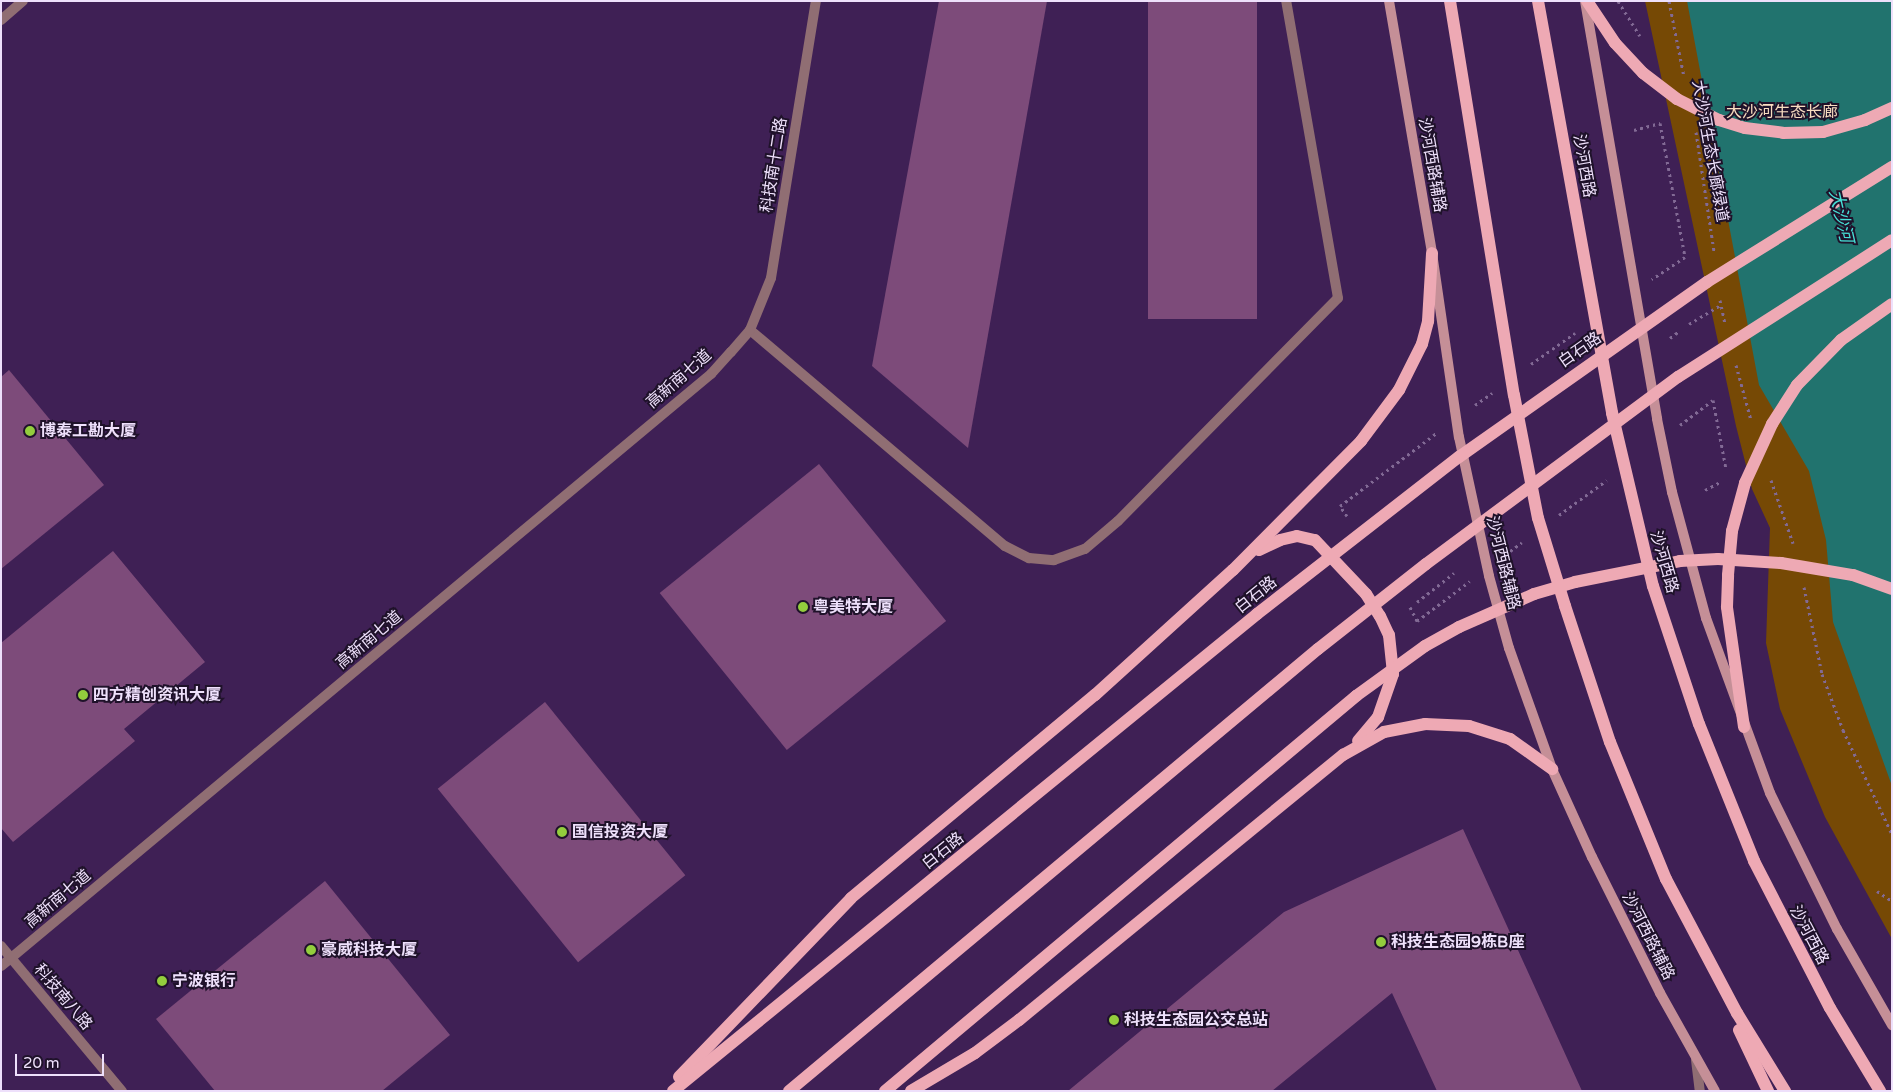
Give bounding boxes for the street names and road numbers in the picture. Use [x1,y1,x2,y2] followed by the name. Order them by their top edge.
[1688,78,1732,224] street label: 大沙河生态长廊绿道
[757,116,791,214] street label: 科技南十二路
[1414,116,1450,214] street label: 沙河西路辅路
[1569,133,1599,199] street label: 沙河西路
[1555,328,1605,372] street label: 白石路
[643,346,715,412] street label: 高新南七道
[1482,514,1524,612] street label: 沙河西路辅路
[1646,529,1682,595] street label: 沙河西路
[1231,572,1281,618] street label: 白石路
[332,607,406,673] street label: 高新南七道
[918,828,968,874] street label: 白石路
[21,866,95,932] street label: 高新南七道
[1618,889,1678,983] street label: 沙河西路辅路
[1786,902,1832,968] street label: 沙河西路
[30,960,96,1034] street label: 科技南八路

